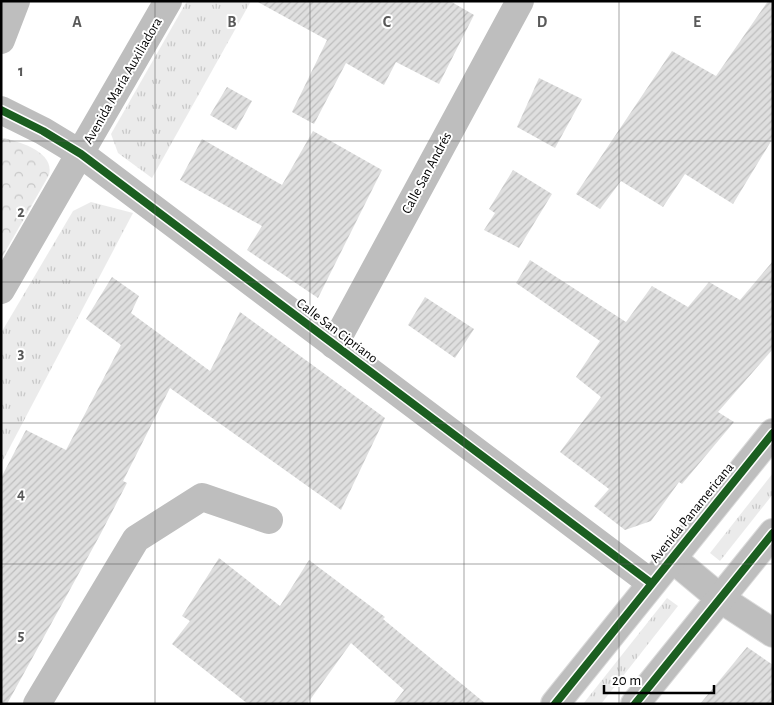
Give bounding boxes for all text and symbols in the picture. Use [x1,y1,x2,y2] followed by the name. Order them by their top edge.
[72,14,82,30] text: A
[227,14,237,30] text: B
[383,14,392,30] text: C
[537,14,548,30] text: D
[693,14,701,30] text: E
[81,15,165,146] street label: Avenida María Auxiliadora
[18,63,24,79] text: 1
[400,130,454,216] street label: Calle San Andrés
[17,204,25,220] text: 2
[294,296,380,366] street label: Calle San Cipriano
[18,345,25,361] text: 3
[647,460,737,566] street label: Avenida Panamericana
[17,486,25,502] text: 4
[18,627,25,643] text: 5
[604,662,714,694] scale bar
[612,673,641,688] text: 20 m

